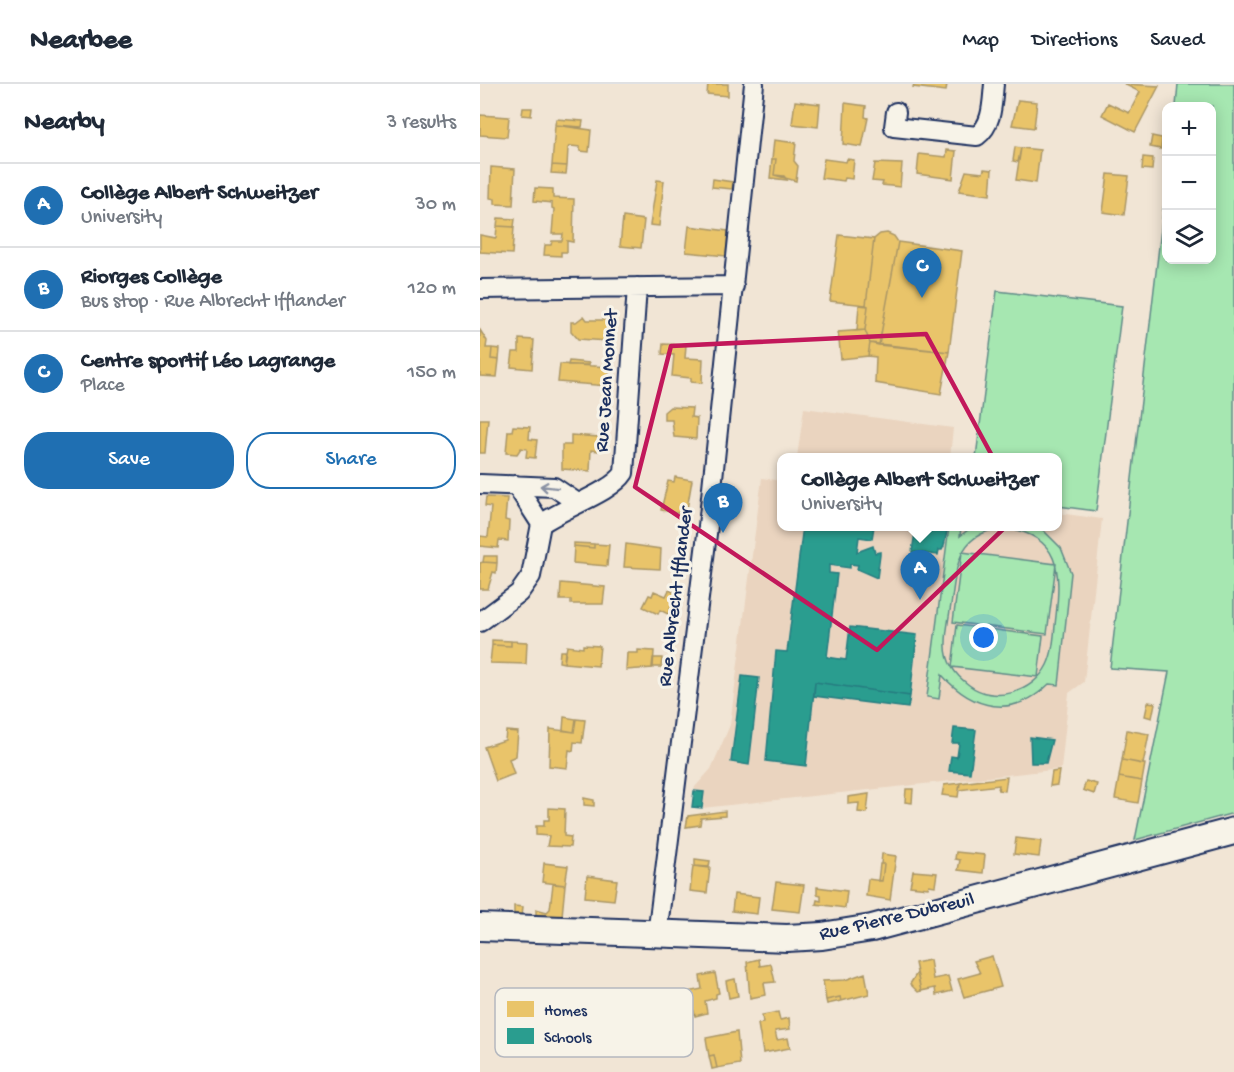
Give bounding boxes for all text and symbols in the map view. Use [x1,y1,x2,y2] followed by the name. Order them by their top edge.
[30,25,132,58] text: Nearbee
[962,29,999,54] text: Map
[1032,29,1117,54] text: Directions
[1150,29,1204,54] text: Saved
[1162,102,1216,264] map controls
[1162,102,1216,156] button: +
[24,108,105,139] text: Nearby
[387,112,456,135] text: 3 results
[1162,156,1216,210] button: −
[81,181,318,207] text: Collège Albert Schweitzer
[38,194,49,217] text: A
[415,194,456,217] text: 30 m
[81,207,162,230] text: University
[1162,210,1216,264] button: layers
[902,248,942,298] pin: C
[81,265,222,291] text: Riorges Collège
[38,278,49,301] text: B
[408,278,456,301] text: 120 m
[81,291,345,314] text: Bus stop · Rue Albrecht Ifflander
[592,307,625,453] street label: Rue Jean Monnet
[81,349,335,375] text: Centre sportif Léo Lagrange
[38,362,49,385] text: C
[407,362,456,385] text: 150 m
[81,375,125,398] text: Place
[24,432,234,489] button: Save
[246,432,456,489] button: Share
[777,453,1062,531] popup
[801,468,1038,494] text: Collège Albert Schweitzer
[539,481,559,492] one-way arrow
[704,484,742,533] pin: B
[801,494,882,517] text: University
[655,504,700,688] street label: Rue Albrecht Ifflander
[900,550,940,600] pin: A
[969,623,998,652] your location
[817,889,977,947] street label: Rue Pierre Dubreuil
[495,988,693,1057] legend
[544,1003,588,1022] text: Homes
[544,1030,593,1049] text: Schools

